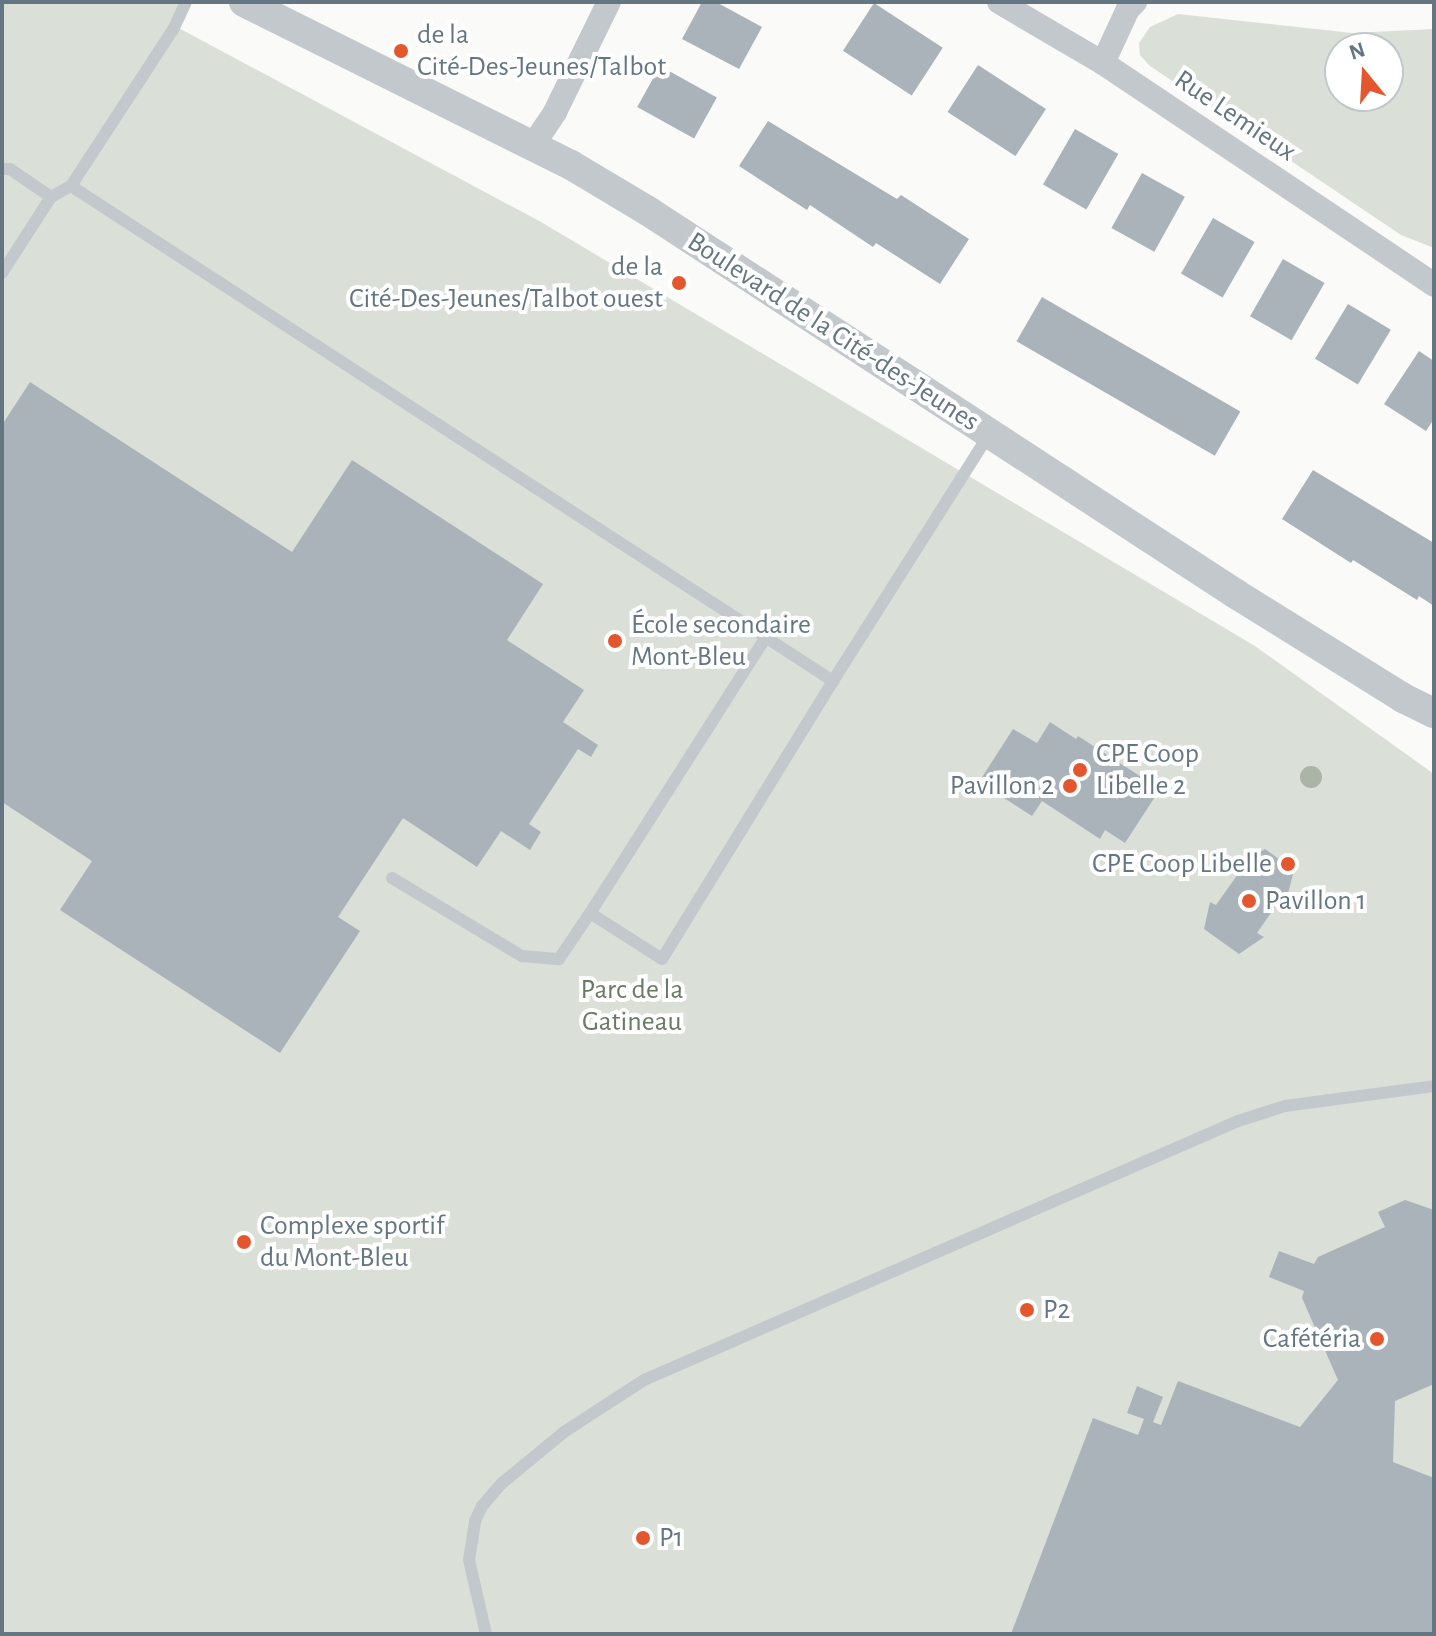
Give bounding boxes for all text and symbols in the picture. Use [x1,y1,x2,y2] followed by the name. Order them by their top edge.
[417,18,666,84] place label: de la Cité-Des-Jeunes/Talbot
[1324,32,1404,112] north arrow
[1347,38,1368,64] text: N
[392,42,410,60] marker: de la Cité-Des-Jeunes/Talbot
[1168,63,1302,169] street label: Rue Lemieux
[681,225,985,439] street label: Boulevard de la Cité-des-Jeunes
[349,250,663,316] place label: de la Cité-Des-Jeunes/Talbot ouest
[670,274,688,292] marker: de la Cité-Des-Jeunes/Talbot ouest
[631,608,811,674] place label: École secondaire Mont-Bleu
[606,632,624,650] marker: École secondaire Mont-Bleu
[1096,737,1199,803] place label: CPE Coop Libelle 2
[1071,761,1089,779] marker: CPE Coop Libelle 2
[950,769,1054,803] place label: Pavillon 2
[1061,777,1079,795] marker: Pavillon 2
[1092,847,1272,881] place label: CPE Coop Libelle
[1279,855,1297,873] marker: CPE Coop Libelle
[1265,884,1366,918] place label: Pavillon 1
[1240,892,1258,910] marker: Pavillon 1
[581,973,683,1039] park label: Parc de la Gatineau
[260,1209,445,1275] place label: Complexe sportif du Mont-Bleu
[235,1233,253,1251] marker: Complexe sportif du Mont-Bleu
[1043,1293,1070,1327] place label: P2
[1018,1301,1036,1319] marker: P2
[1263,1322,1361,1356] place label: Cafétéria
[1368,1330,1386,1348] marker: Cafétéria
[659,1521,683,1555] place label: P1
[634,1529,652,1547] marker: P1

